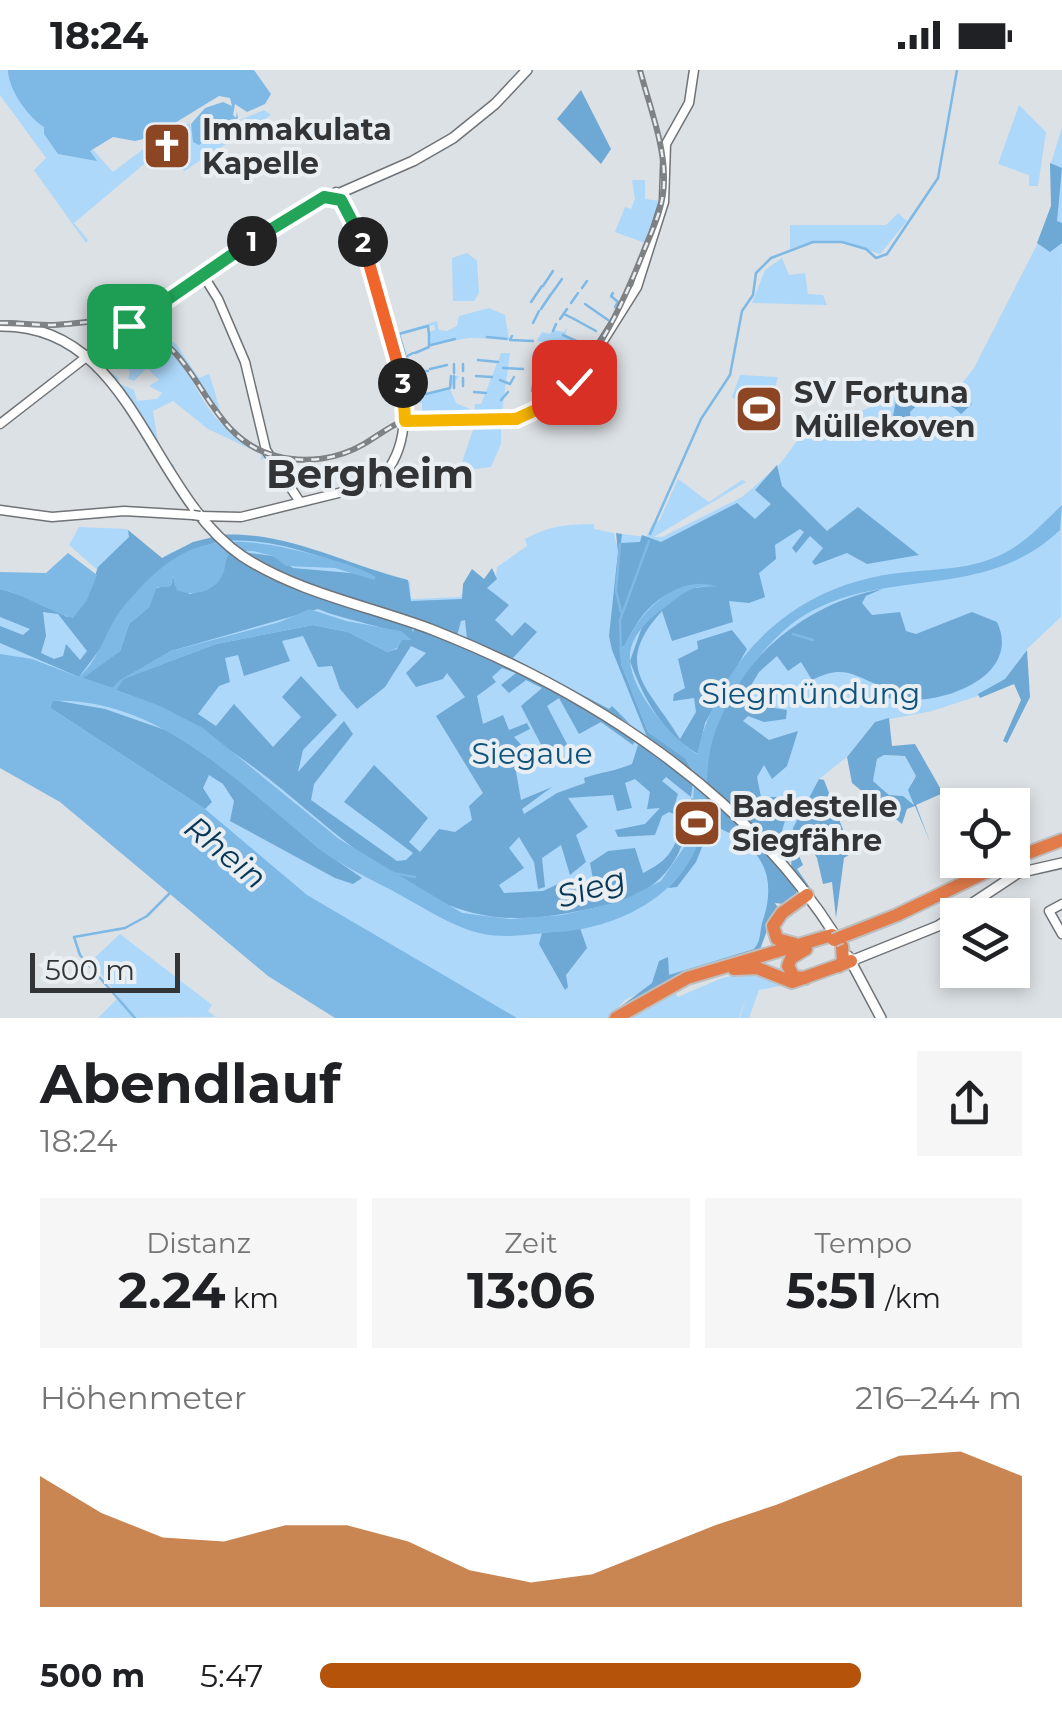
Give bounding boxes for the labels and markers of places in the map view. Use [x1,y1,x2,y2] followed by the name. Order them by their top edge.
[202,111,392,182] place label: Immakulata Kapelle
[141,120,193,172] church icon: Immakulata Kapelle
[227,216,277,266] pin: 1
[338,217,388,267] pin: 2
[87,284,172,369] pin
[532,340,617,425] pin
[378,358,428,408] pin: 3
[794,374,976,445] place label: SV Fortuna Müllekoven
[733,383,785,435] sports icon: SV Fortuna Müllekoven
[732,788,898,859] place label: Badestelle Siegfähre
[671,797,723,849] sports icon: Badestelle Siegfähre

